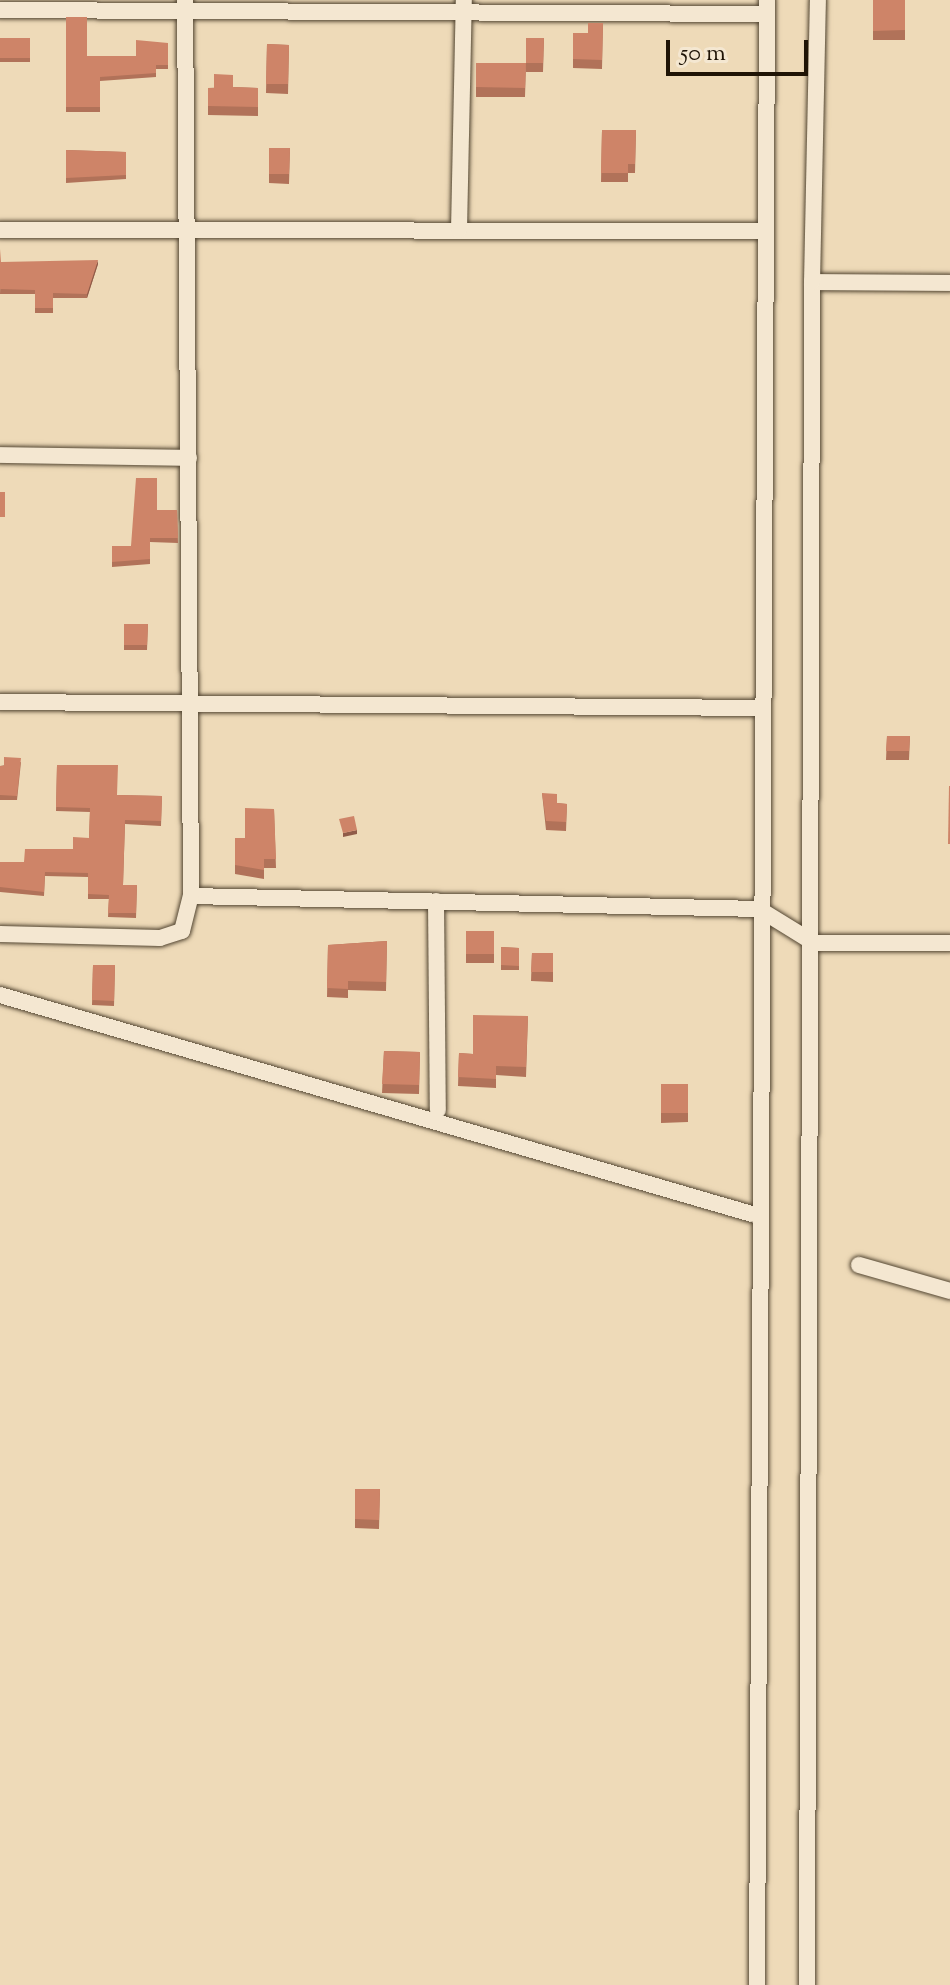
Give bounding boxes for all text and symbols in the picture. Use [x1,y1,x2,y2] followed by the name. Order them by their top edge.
[670,24,812,74] scale bar
[680,37,726,71] text: 50 m

